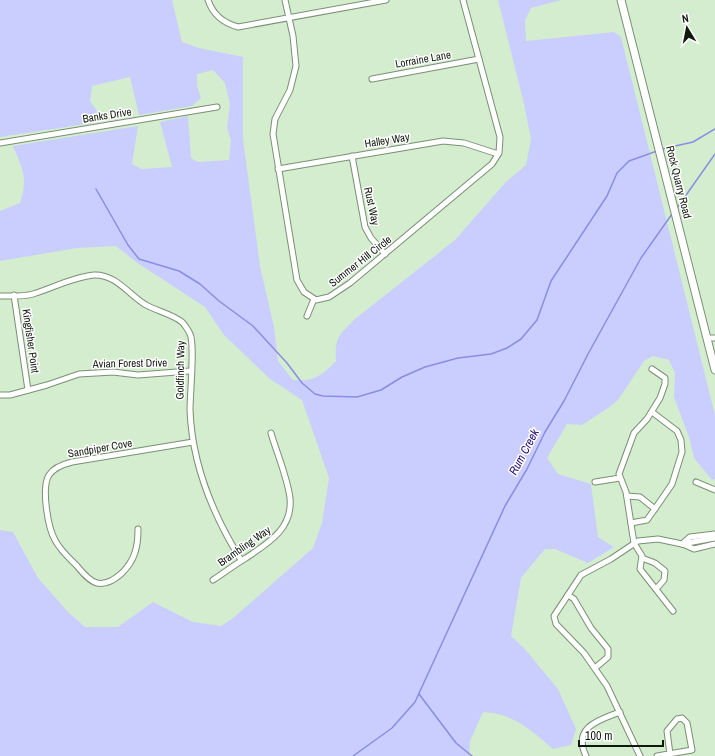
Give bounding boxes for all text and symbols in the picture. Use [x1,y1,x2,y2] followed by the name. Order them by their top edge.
[667,8,707,48] north arrow
[681,11,690,26] text: N
[394,47,452,71] street label: Lorraine Lane
[82,104,132,126] street label: Banks Drive
[364,129,411,150] street label: Halley Way
[663,144,695,220] street label: Rock Quarry Road
[361,186,383,227] street label: Rust Way
[326,232,394,290] street label: Summer Hill Circle
[20,308,43,374] street label: Kingfisher Point
[172,340,188,400] street label: Goldfinch Way
[92,355,167,371] street label: Avian Forest Drive
[505,425,543,478] water label: Rum Creek
[67,435,133,461] street label: Sandpiper Cove
[215,522,274,569] street label: Brambling Way
[579,722,663,748] scale bar
[585,728,612,744] text: 100 m

